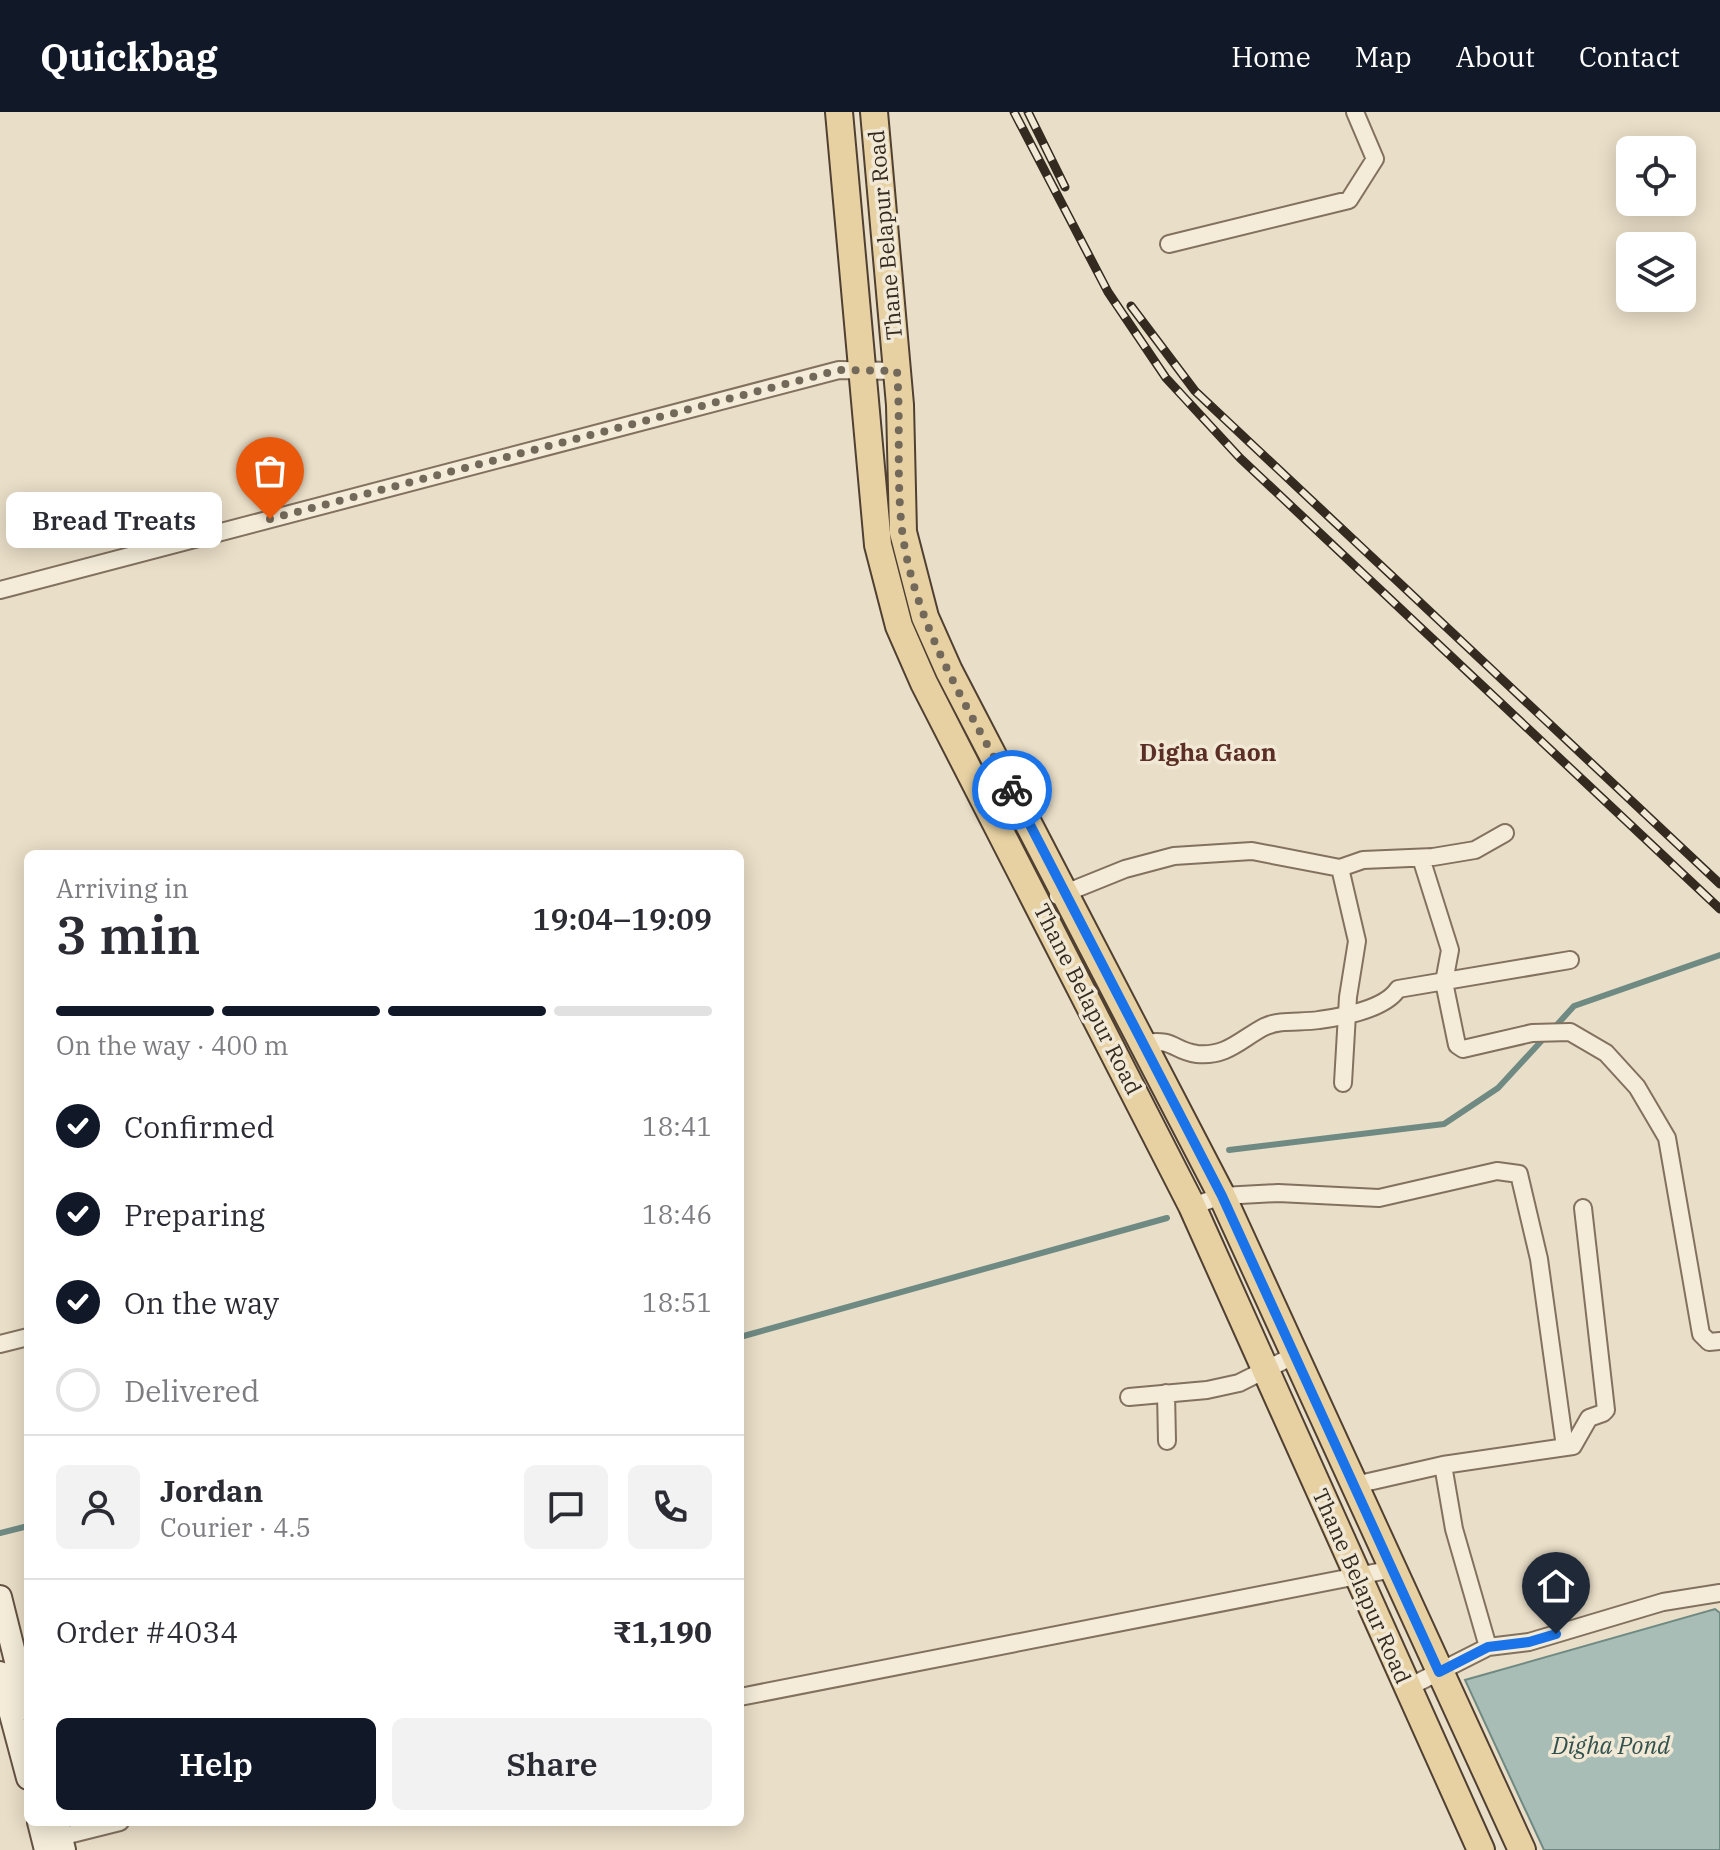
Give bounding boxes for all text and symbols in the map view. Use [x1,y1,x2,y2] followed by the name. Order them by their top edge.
[40,32,218,81] text: Quickbag
[1231,38,1311,75] text: Home
[1355,38,1412,75] text: Map
[1456,38,1535,75] text: About
[1579,38,1680,75] text: Contact
[861,129,908,341] street label: Thane Belapur Road
[1616,136,1696,312] map controls
[1616,136,1696,216] button: locate
[1616,232,1696,312] button: layers
[236,437,304,519] pin
[248,449,292,493] icon: bag
[6,491,222,547] callout: Bread Treats
[32,503,196,537] text: Bread Treats
[1139,736,1277,768] district label: Digha Gaon
[972,750,1052,830] courier
[990,768,1034,812] icon: bike
[56,871,189,905] text: Arriving in
[1028,898,1149,1099] street label: Thane Belapur Road
[532,899,712,938] text: 19:04–19:09
[56,901,201,968] text: 3 min
[56,1028,289,1062] text: On the way · 400 m
[56,1104,100,1148] icon: check
[124,1107,275,1146] text: Confirmed
[642,1109,712,1143] text: 18:41
[56,1192,100,1236] icon: check
[124,1195,265,1234] text: Preparing
[642,1197,712,1231] text: 18:46
[56,1280,100,1324] icon: check
[124,1283,279,1322] text: On the way
[642,1285,712,1319] text: 18:51
[124,1371,259,1410] text: Delivered
[56,1465,140,1549] button: person
[524,1465,608,1549] button: chat
[628,1465,712,1549] button: phone
[160,1471,263,1510] text: Jordan
[1306,1484,1419,1688] street label: Thane Belapur Road
[160,1510,311,1544] text: Courier · 4.5
[1522,1552,1590,1634] pin
[1534,1564,1578,1608] icon: home
[56,1612,238,1651] text: Order #4034
[612,1612,712,1651] text: ₹1,190
[56,1718,376,1810] button: Help
[392,1718,712,1810] button: Share
[1551,1729,1671,1761] water label: Digha Pond

